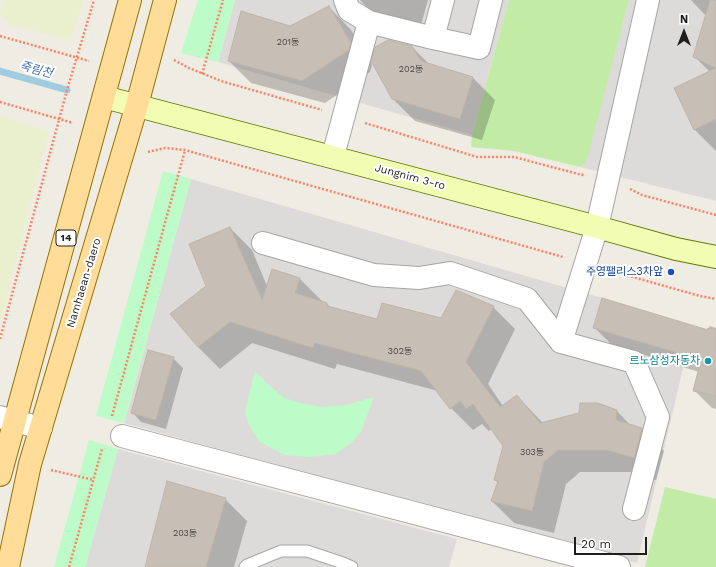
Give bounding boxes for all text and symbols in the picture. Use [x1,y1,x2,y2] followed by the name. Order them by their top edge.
[664,12,704,52] north arrow
[680,13,688,26] text: N
[277,37,299,47] house number: 201동
[18,59,54,81] water label: 죽림천
[399,64,423,74] house number: 202동
[373,161,447,193] street label: Jungnim 3-ro
[56,230,76,246] road number: 14
[64,237,104,329] street label: Namhaean-daero
[586,265,663,279] place label: 주영팰리스3차앞
[666,267,676,277] marker: 주영팰리스3차앞
[388,346,412,356] house number: 302동
[629,354,700,368] place label: 르노삼성자동차
[703,356,713,366] marker: 르노삼성자동차
[520,447,544,457] house number: 303동
[173,528,197,538] house number: 203동
[576,529,649,555] scale bar
[581,537,611,551] text: 20 m

